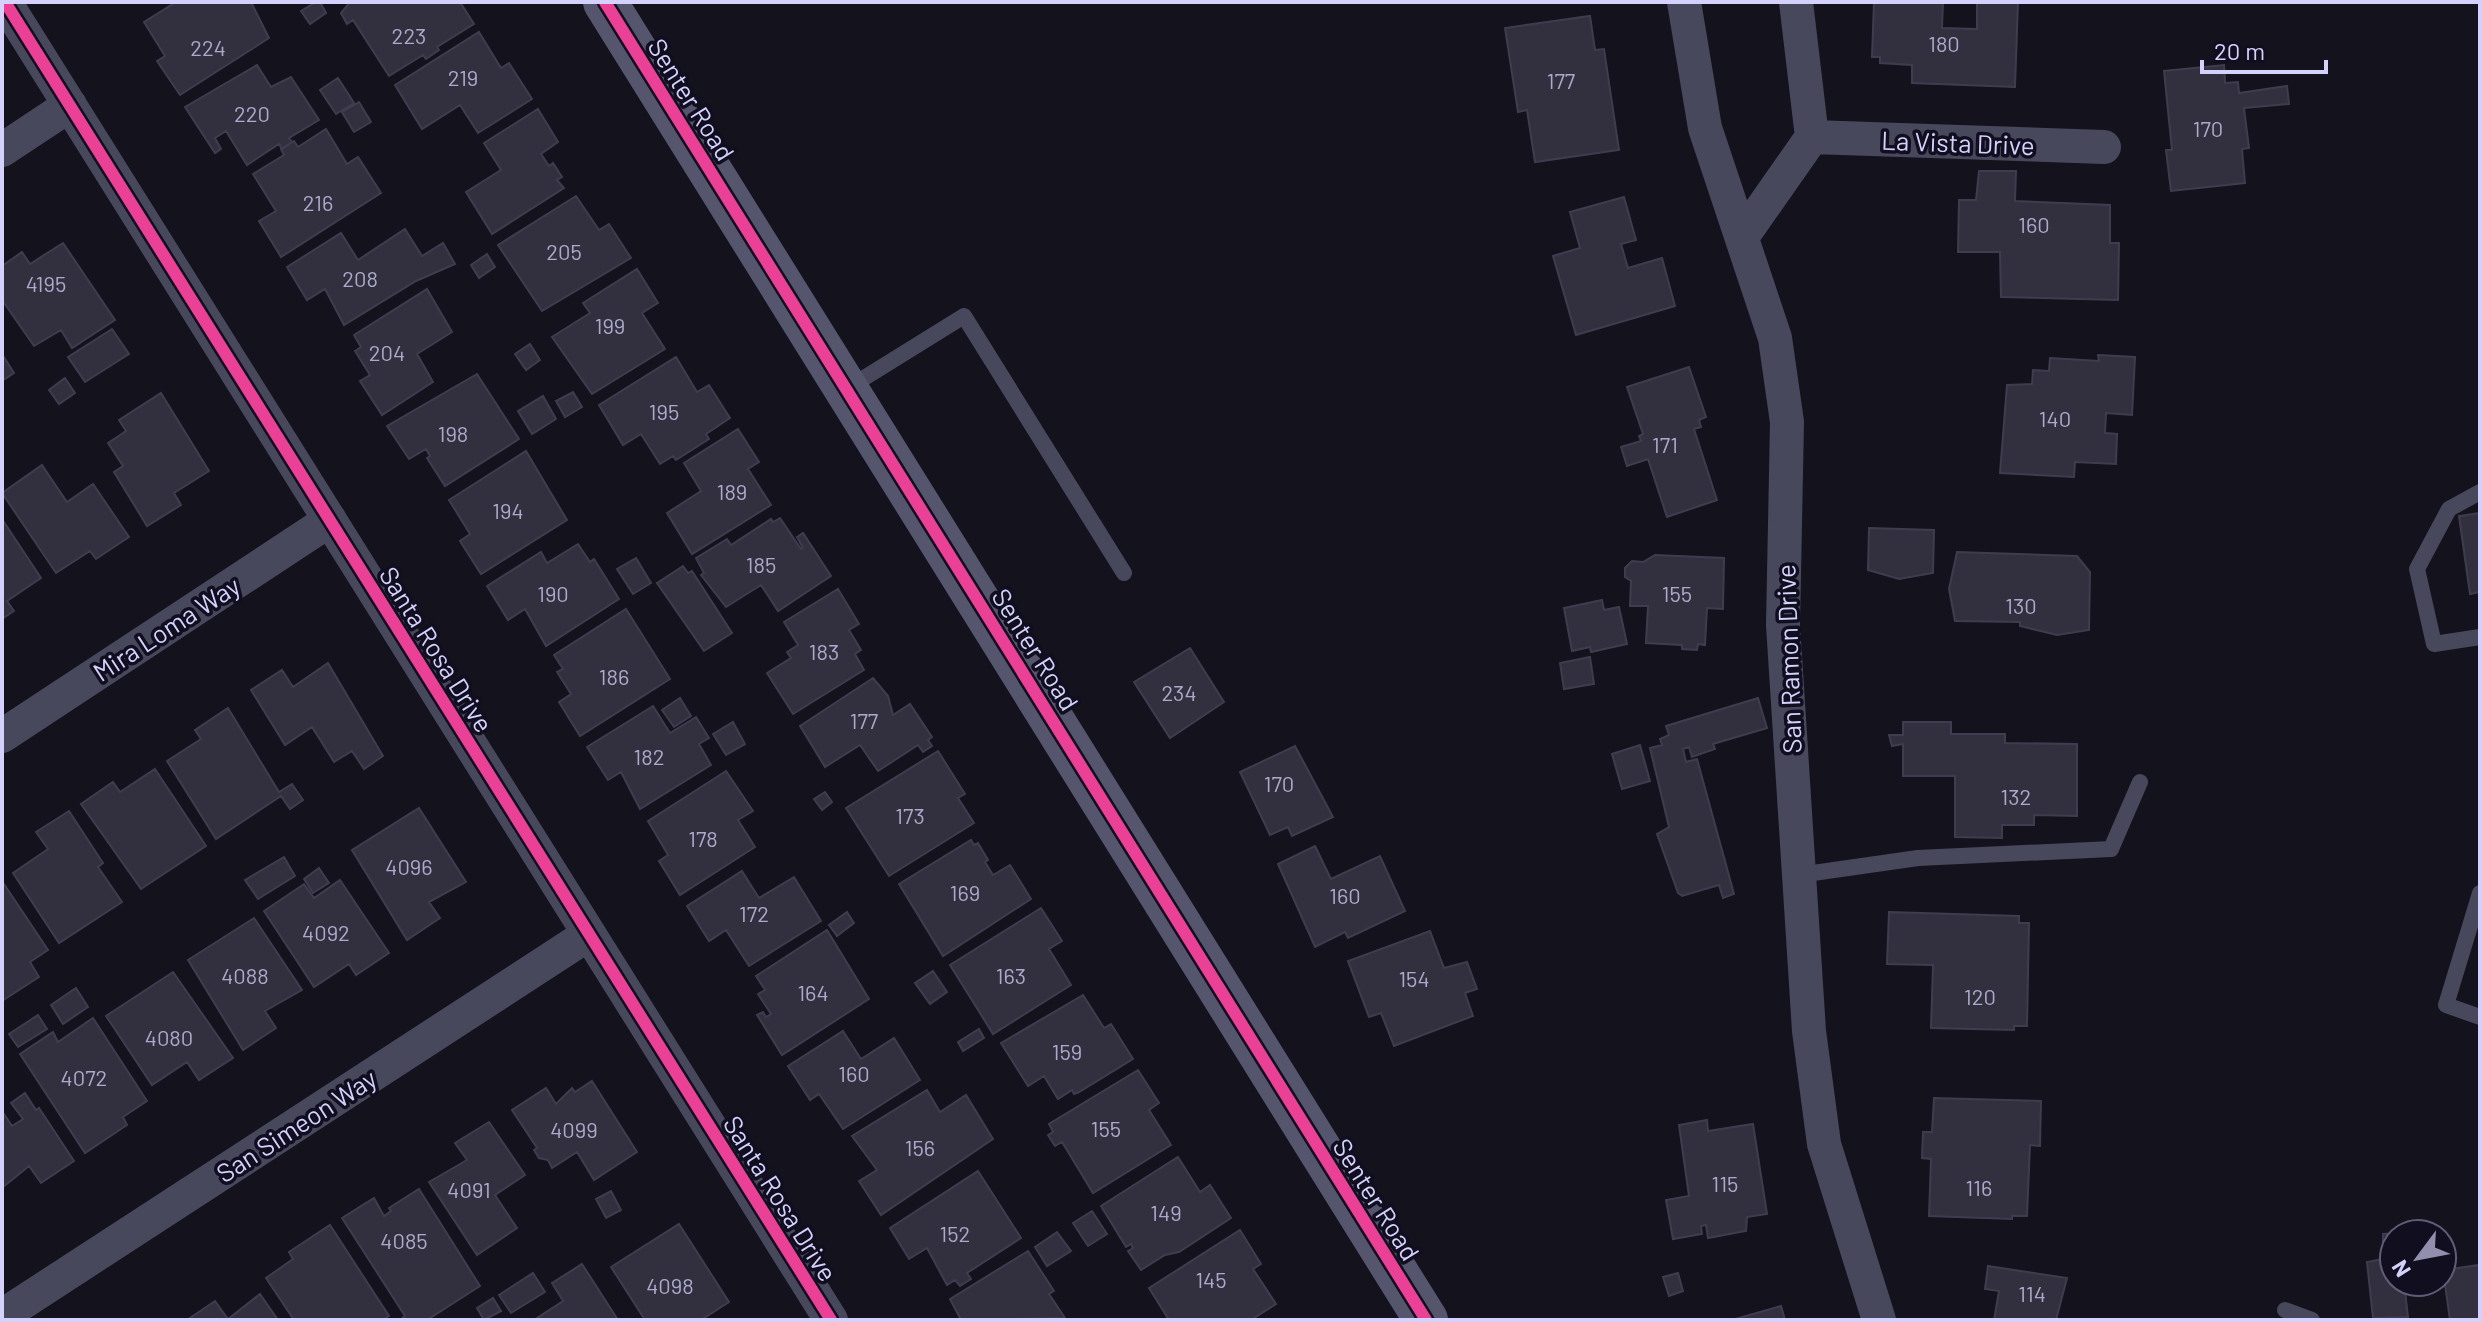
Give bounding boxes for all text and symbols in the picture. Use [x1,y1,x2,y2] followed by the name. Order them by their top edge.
[392,22,426,48] house number: 223
[2202,24,2326,74] scale bar
[1928,30,1960,56] house number: 180
[642,32,742,166] street label: Senter Road
[190,34,226,60] house number: 224
[2214,36,2265,65] text: 20 m
[448,64,478,90] house number: 219
[1547,67,1575,93] house number: 177
[234,100,270,126] house number: 220
[2193,115,2223,141] house number: 170
[1881,124,2035,160] street label: La Vista Drive
[303,189,333,215] house number: 216
[2018,211,2050,237] house number: 160
[546,238,582,264] house number: 205
[342,265,378,291] house number: 208
[26,270,66,296] house number: 4195
[595,312,625,338] house number: 199
[369,339,405,365] house number: 204
[649,398,679,424] house number: 195
[2039,405,2071,431] house number: 140
[438,420,468,446] house number: 198
[1652,431,1678,457] house number: 171
[717,478,747,504] house number: 189
[492,497,524,523] house number: 194
[746,551,776,577] house number: 185
[374,561,500,737] street label: Santa Rosa Drive
[1769,564,1807,754] street label: San Ramon Drive
[87,569,245,687] street label: Mira Loma Way
[537,580,569,606] house number: 190
[1662,580,1692,606] house number: 155
[986,582,1086,716] street label: Senter Road
[2005,592,2037,618] house number: 130
[809,638,839,664] house number: 183
[599,663,629,689] house number: 186
[1161,679,1197,705] house number: 234
[850,707,878,733] house number: 177
[634,743,664,769] house number: 182
[1264,770,1294,796] house number: 170
[2001,783,2031,809] house number: 132
[895,802,925,828] house number: 173
[688,825,718,851] house number: 178
[385,853,433,879] house number: 4096
[950,879,980,905] house number: 169
[1329,882,1361,908] house number: 160
[739,900,769,926] house number: 172
[302,919,350,945] house number: 4092
[221,962,269,988] house number: 4088
[996,962,1026,988] house number: 163
[1398,965,1430,991] house number: 154
[797,979,829,1005] house number: 164
[1964,983,1996,1009] house number: 120
[145,1024,193,1050] house number: 4080
[1052,1038,1082,1064] house number: 159
[838,1060,870,1086] house number: 160
[210,1062,382,1188] street label: San Simeon Way
[61,1064,107,1090] house number: 4072
[718,1110,844,1286] street label: Santa Rosa Drive
[1091,1115,1121,1141] house number: 155
[550,1116,598,1142] house number: 4099
[1327,1132,1427,1266] street label: Senter Road
[905,1134,935,1160] house number: 156
[1712,1170,1738,1196] house number: 115
[1966,1174,1992,1200] house number: 116
[447,1176,491,1202] house number: 4091
[1150,1199,1182,1225] house number: 149
[2378,1218,2458,1298] north arrow
[940,1220,970,1246] house number: 152
[380,1227,428,1253] house number: 4085
[2385,1256,2415,1282] text: N
[1195,1266,1227,1292] house number: 145
[646,1272,694,1298] house number: 4098
[2018,1280,2046,1306] house number: 114

